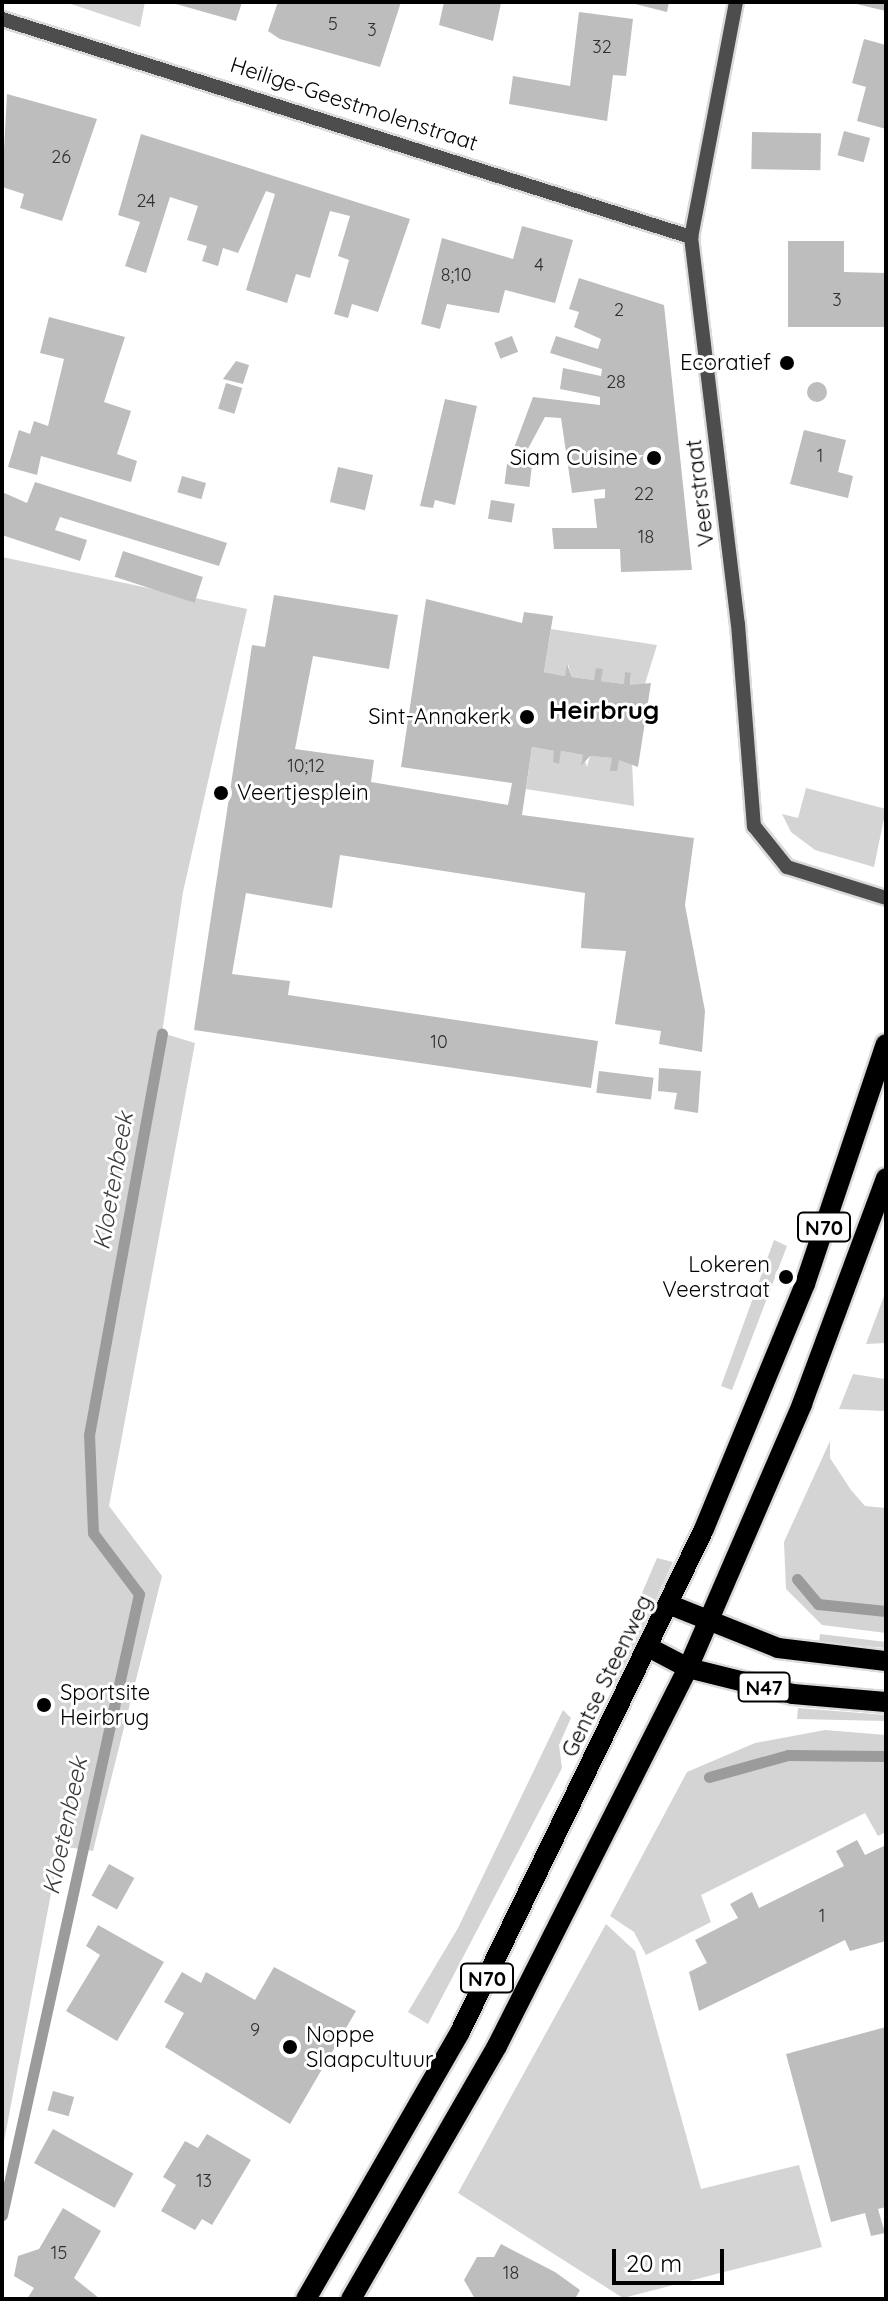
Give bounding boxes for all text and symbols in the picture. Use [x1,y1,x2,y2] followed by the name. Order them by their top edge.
[328,13,338,35] house number: 5
[367,19,377,41] house number: 3
[592,36,612,58] house number: 32
[227,51,481,157] street label: Heilige-Geestmolenstraat
[51,146,71,168] house number: 26
[136,190,156,212] house number: 24
[534,254,544,276] house number: 4
[441,264,471,286] house number: 8;10
[832,289,842,311] house number: 3
[614,299,624,321] house number: 2
[680,350,771,376] place label: Ecoratief
[778,354,796,372] marker: Ecoratief
[606,371,626,393] house number: 28
[680,438,720,548] street label: Veerstraat
[510,445,638,471] place label: Siam Cuisine
[817,445,823,467] house number: 1
[645,449,663,467] marker: Siam Cuisine
[634,483,654,505] house number: 22
[638,526,654,548] house number: 18
[549,694,659,726] district label: Heirbrug
[368,704,511,730] place label: Sint-Annakerk
[518,708,536,726] marker: Sint-Annakerk
[287,755,325,777] house number: 10;12
[237,780,369,806] place label: Veertjesplein
[212,784,230,802] marker: Veertjesplein
[430,1031,448,1053] house number: 10
[87,1110,139,1252] water label: Kloetenbeek
[796,1211,852,1243] road number: N70
[662,1251,770,1302] place label: Lokeren Veerstraat
[777,1268,795,1286] marker: Lokeren Veerstraat
[556,1591,658,1761] street label: Gentse Steenweg
[736,1671,792,1703] road number: N47
[60,1679,150,1730] place label: Sportsite Heirbrug
[35,1696,53,1714] marker: Sportsite Heirbrug
[36,1755,94,1897] water label: Kloetenbeek
[819,1905,825,1927] house number: 1
[459,1962,515,1994] road number: N70
[250,2019,260,2041] house number: 9
[306,2021,434,2072] place label: Noppe Slaapcultuur
[281,2038,299,2056] marker: Noppe Slaapcultuur
[196,2170,212,2192] house number: 13
[616,2233,728,2283] scale bar
[51,2242,67,2264] house number: 15
[626,2248,682,2278] text: 20 m
[503,2262,519,2284] house number: 18

